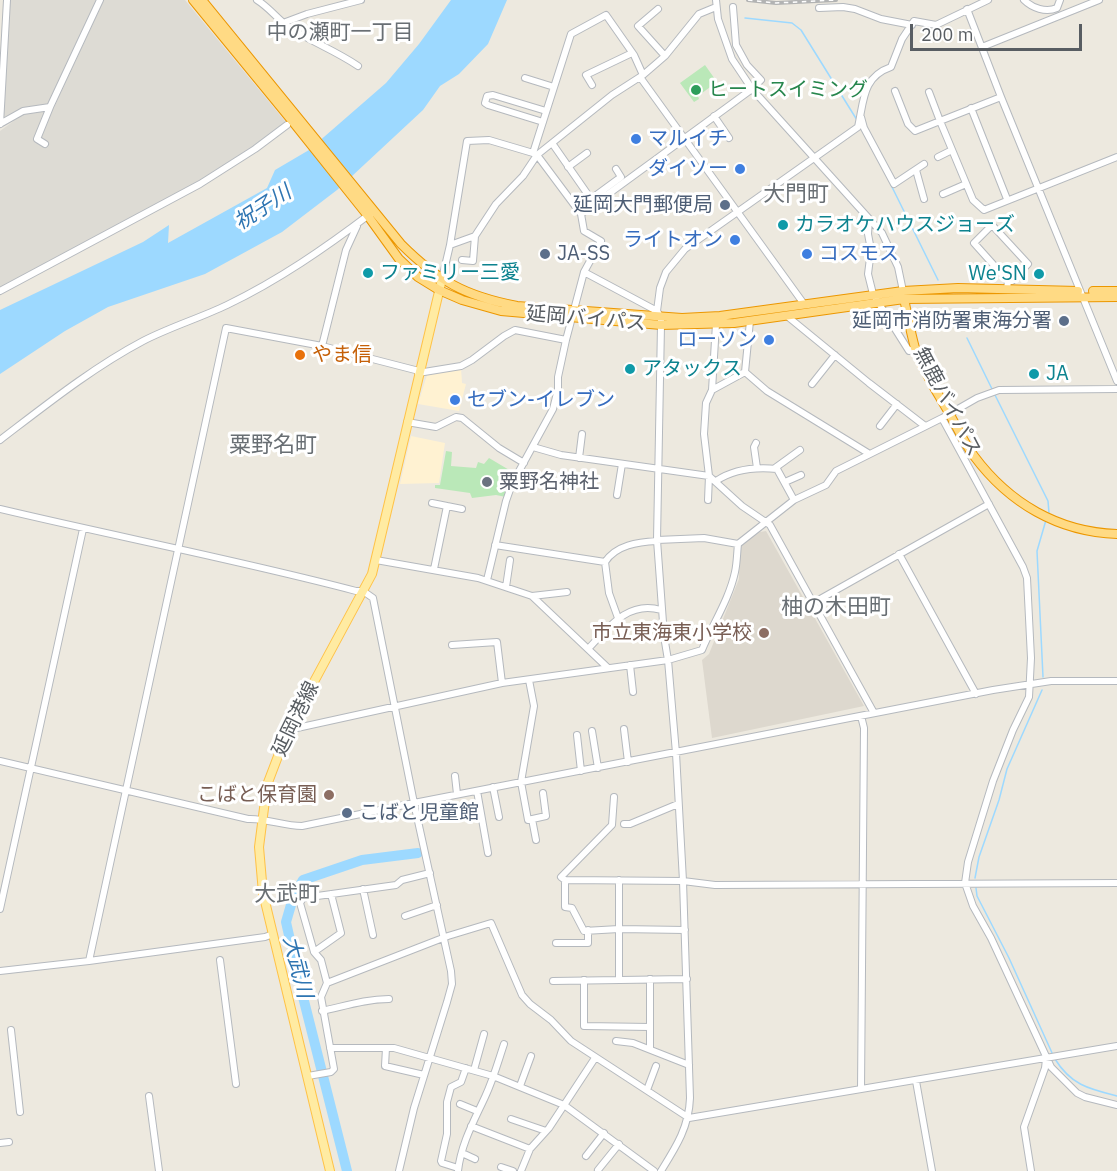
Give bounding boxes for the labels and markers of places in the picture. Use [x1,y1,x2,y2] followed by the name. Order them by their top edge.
[708,78,868,102] place label: ヒートスイミング
[689,83,703,97] marker: ヒートスイミング
[648,127,728,151] place label: マルイチ
[629,132,643,146] marker: マルイチ
[648,157,728,181] place label: ダイソー
[733,162,747,176] marker: ダイソー
[573,193,713,217] place label: 延岡大門郵便局
[718,198,732,212] marker: 延岡大門郵便局
[795,213,1015,237] place label: カラオケハウスジョーズ
[776,218,790,232] marker: カラオケハウスジョーズ
[623,228,723,252] place label: ライトオン
[728,233,742,247] marker: ライトオン
[557,242,610,266] place label: JA-SS
[819,242,899,266] place label: コスモス
[538,247,552,261] marker: JA-SS
[800,247,814,261] marker: コスモス
[380,261,520,285] place label: ファミリー三愛
[968,262,1027,286] place label: We'SN
[361,266,375,280] marker: ファミリー三愛
[1032,267,1046,281] marker: We'SN
[852,309,1052,333] place label: 延岡市消防署東海分署
[1057,314,1071,328] marker: 延岡市消防署東海分署
[677,328,757,352] place label: ローソン
[762,333,776,347] marker: ローソン
[312,343,372,367] place label: やま信
[293,348,307,362] marker: やま信
[642,357,742,381] place label: アタックス
[623,362,637,376] marker: アタックス
[1046,362,1069,386] place label: JA
[1027,367,1041,381] marker: JA
[467,388,615,412] place label: セブン-イレブン
[448,393,462,407] marker: セブン-イレブン
[499,470,599,494] place label: 粟野名神社
[480,475,494,489] marker: 粟野名神社
[592,621,752,645] place label: 市立東海東小学校
[757,626,771,640] marker: 市立東海東小学校
[197,783,317,807] place label: こばと保育園
[322,788,336,802] marker: こばと保育園
[359,801,479,825] place label: こばと児童館
[340,806,354,820] marker: こばと児童館

